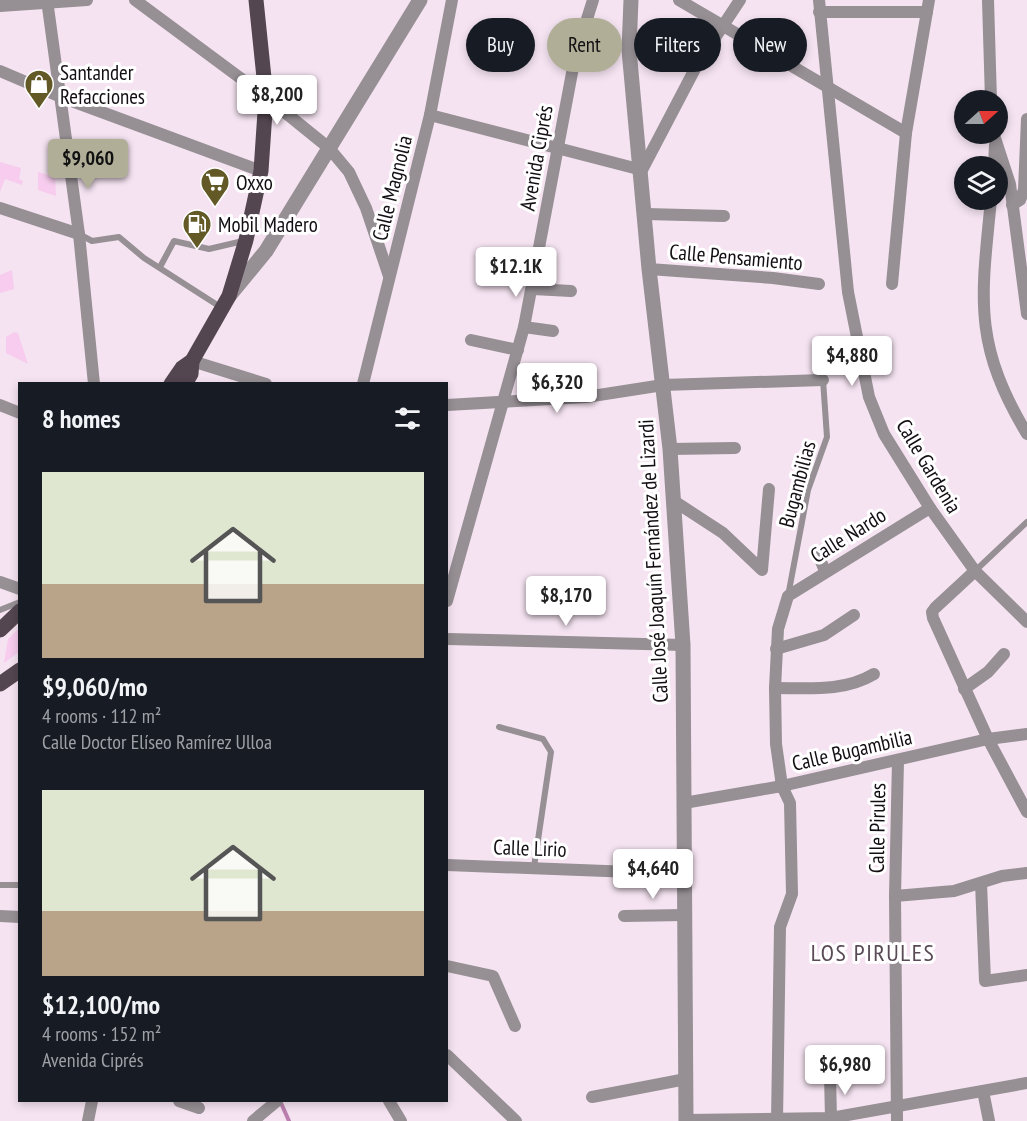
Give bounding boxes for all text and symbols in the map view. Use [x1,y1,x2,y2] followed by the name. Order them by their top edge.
[466,18,535,72] chip: Buy
[547,18,622,72] chip: Rent
[634,18,721,72] chip: Filters
[733,18,807,72] chip: New
[60,59,145,110] place label: Santander Refacciones
[23,68,55,110] shop icon: Santander Refacciones
[228,75,326,126] pin: $8,200
[251,81,303,107] text: $8,200
[954,90,1008,144] north arrow
[954,90,1008,210] map controls
[513,103,559,213] street label: Avenida Ciprés
[366,133,418,243] street label: Calle Magnolia
[39,139,137,190] pin: $9,060
[62,145,114,171] text: $9,060
[954,156,1008,210] button: layers
[199,166,231,208] supermarket icon: Oxxo
[236,169,273,196] place label: Oxxo
[181,208,213,250] fuel station icon: Mobil Madero
[218,211,318,238] place label: Mobil Madero
[668,238,804,276] street label: Calle Pensamiento
[467,247,565,298] pin: $12.1K
[490,253,542,279] text: $12.1K
[803,336,901,387] pin: $4,880
[826,342,878,368] text: $4,880
[508,363,606,414] pin: $6,320
[531,369,583,395] text: $6,320
[42,402,120,435] text: 8 homes
[391,402,424,435] icon: filters
[890,414,968,518] street label: Calle Gardenia
[632,419,674,703] street label: Calle José Joaquín Fernández de Lizardi
[772,438,822,530] street label: Bugambilias
[805,501,891,569] street label: Calle Nardo
[179,511,287,619] icon: home
[517,576,615,627] pin: $8,170
[540,582,592,608] text: $8,170
[42,670,148,703] text: $9,060/mo
[42,703,161,729] text: 4 rooms · 112 m²
[789,723,915,777] street label: Calle Bugambilia
[42,729,272,755] text: Calle Doctor Elíseo Ramírez Ulloa
[863,783,891,873] street label: Calle Pirules
[179,829,287,937] icon: home
[493,833,567,863] street label: Calle Lirio
[604,849,702,900] pin: $4,640
[627,855,679,881] text: $4,640
[811,937,935,968] district label: LOS PIRULES
[42,988,160,1021] text: $12,100/mo
[42,1021,161,1047] text: 4 rooms · 152 m²
[796,1045,894,1096] pin: $6,980
[42,1047,144,1073] text: Avenida Ciprés
[819,1051,871,1077] text: $6,980

